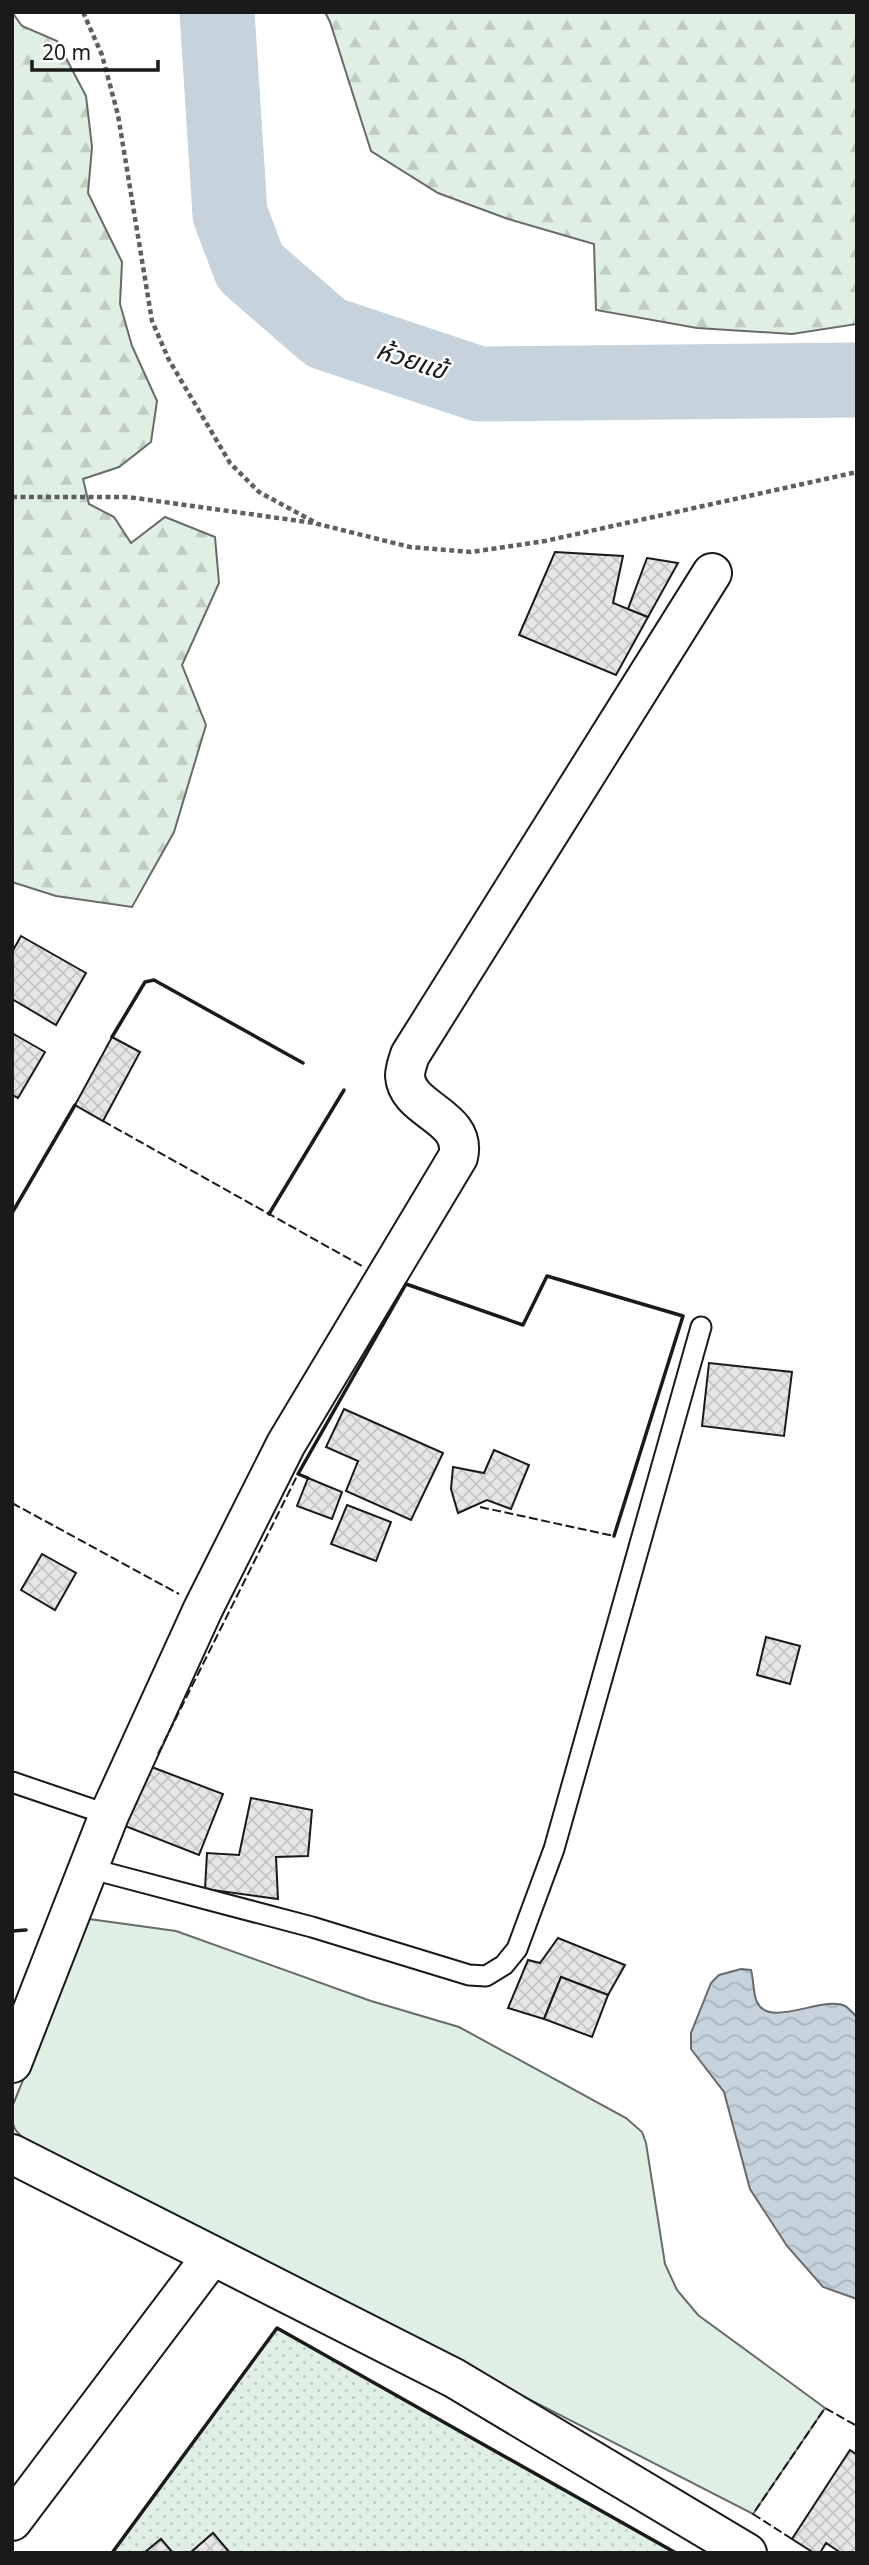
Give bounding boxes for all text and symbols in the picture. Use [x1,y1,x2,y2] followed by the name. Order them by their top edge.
[32,28,158,72] scale bar
[42,38,91,69] text: 20 m
[370,331,455,392] water label: ห้วยแข้

